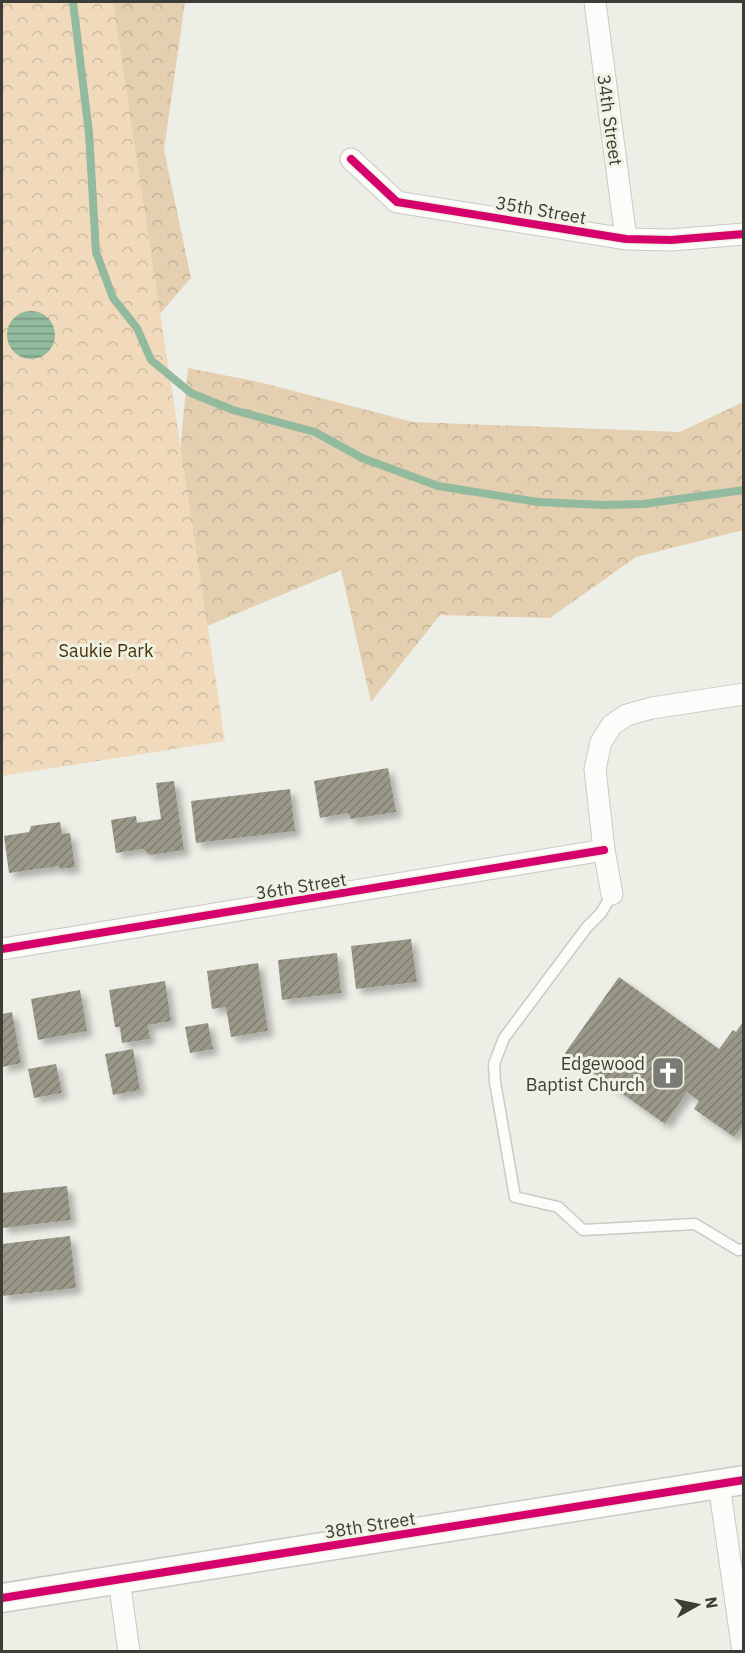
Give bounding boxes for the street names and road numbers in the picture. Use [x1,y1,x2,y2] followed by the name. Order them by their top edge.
[592,73,628,167] street label: 34th Street
[494,191,588,229] street label: 35th Street
[254,867,348,905] street label: 36th Street
[323,1506,417,1544] street label: 38th Street

